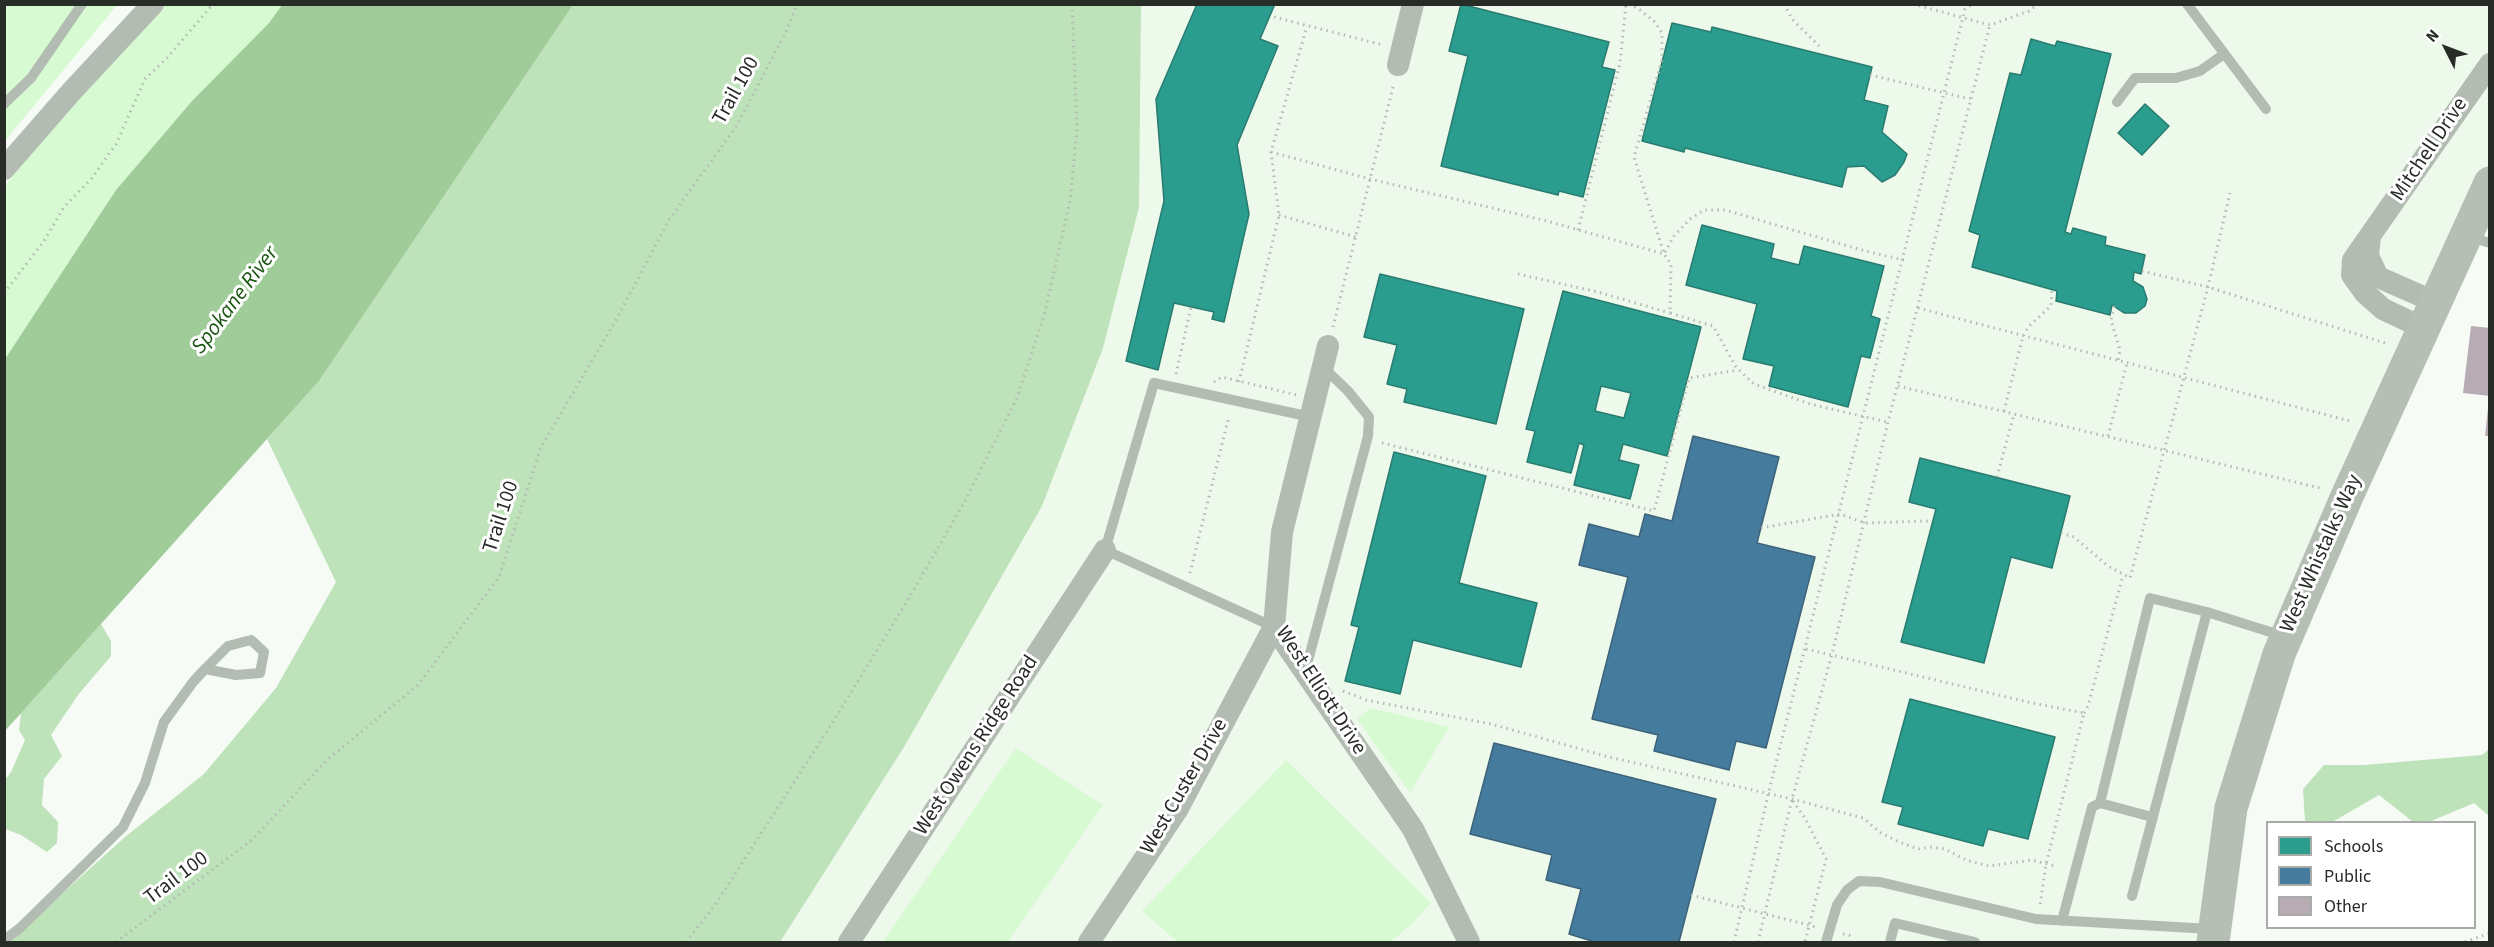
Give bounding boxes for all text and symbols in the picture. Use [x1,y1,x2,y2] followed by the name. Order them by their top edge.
[2416,18,2476,78] north arrow
[2421,25,2444,47] text: N
[708,53,766,129] street label: Trail 100
[2386,94,2474,206] street label: Mitchell Drive
[187,242,285,360] water label: Spokane River
[2276,471,2368,637] street label: West Whistalks Way
[479,478,525,556] street label: Trail 100
[1269,622,1371,760] street label: West Elliott Drive
[909,651,1045,841] street label: West Owens Ridge Road
[1136,715,1234,859] street label: West Custer Drive
[2266,821,2476,929] legend
[2324,834,2383,859] text: Schools
[140,847,214,911] street label: Trail 100
[2324,864,2371,889] text: Public
[2324,894,2367,919] text: Other

